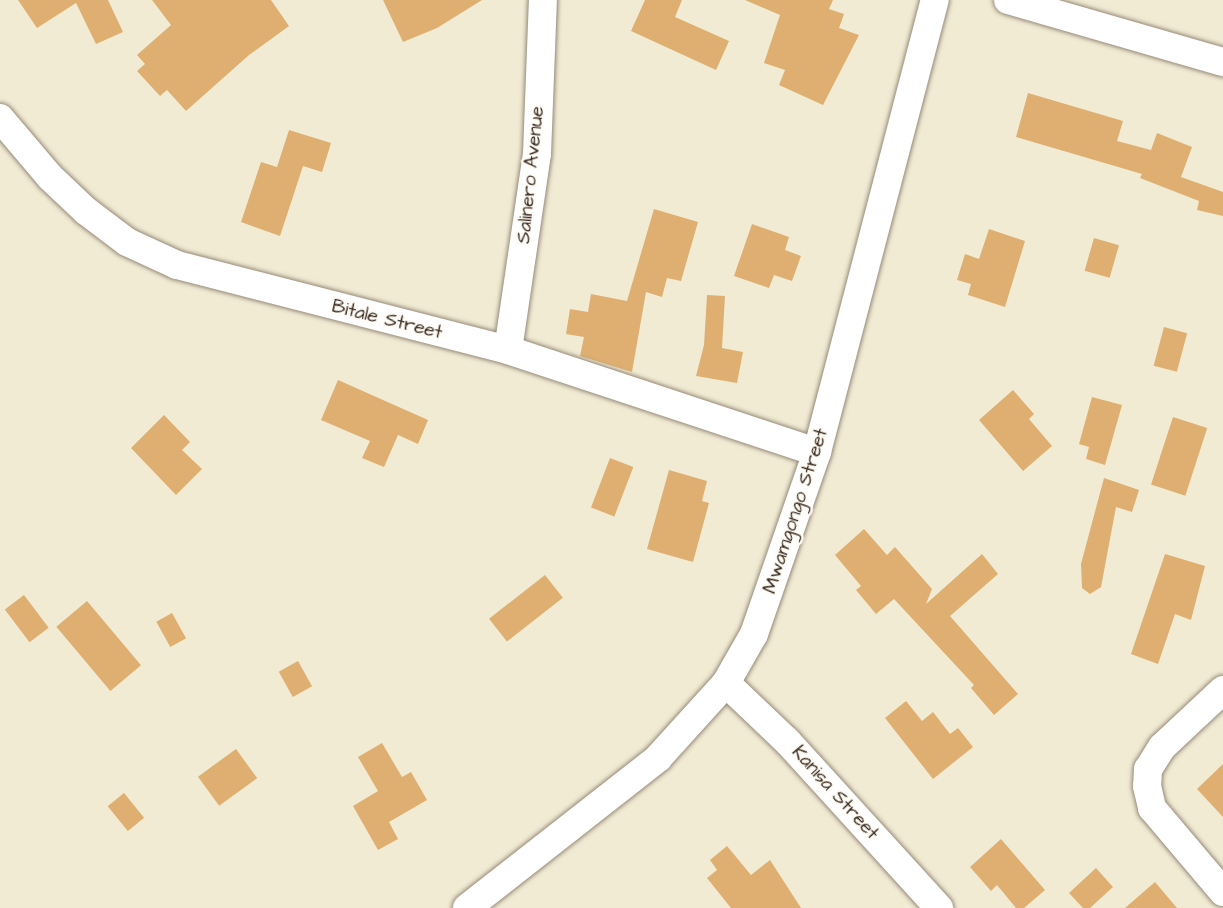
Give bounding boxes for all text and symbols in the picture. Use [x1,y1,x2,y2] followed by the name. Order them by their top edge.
[512,105,550,245] street label: Salinero Avenue
[329,295,445,345] street label: Bitale Street
[759,426,833,596] street label: Mwamgongo Street
[787,741,883,845] street label: Kanisa Street

